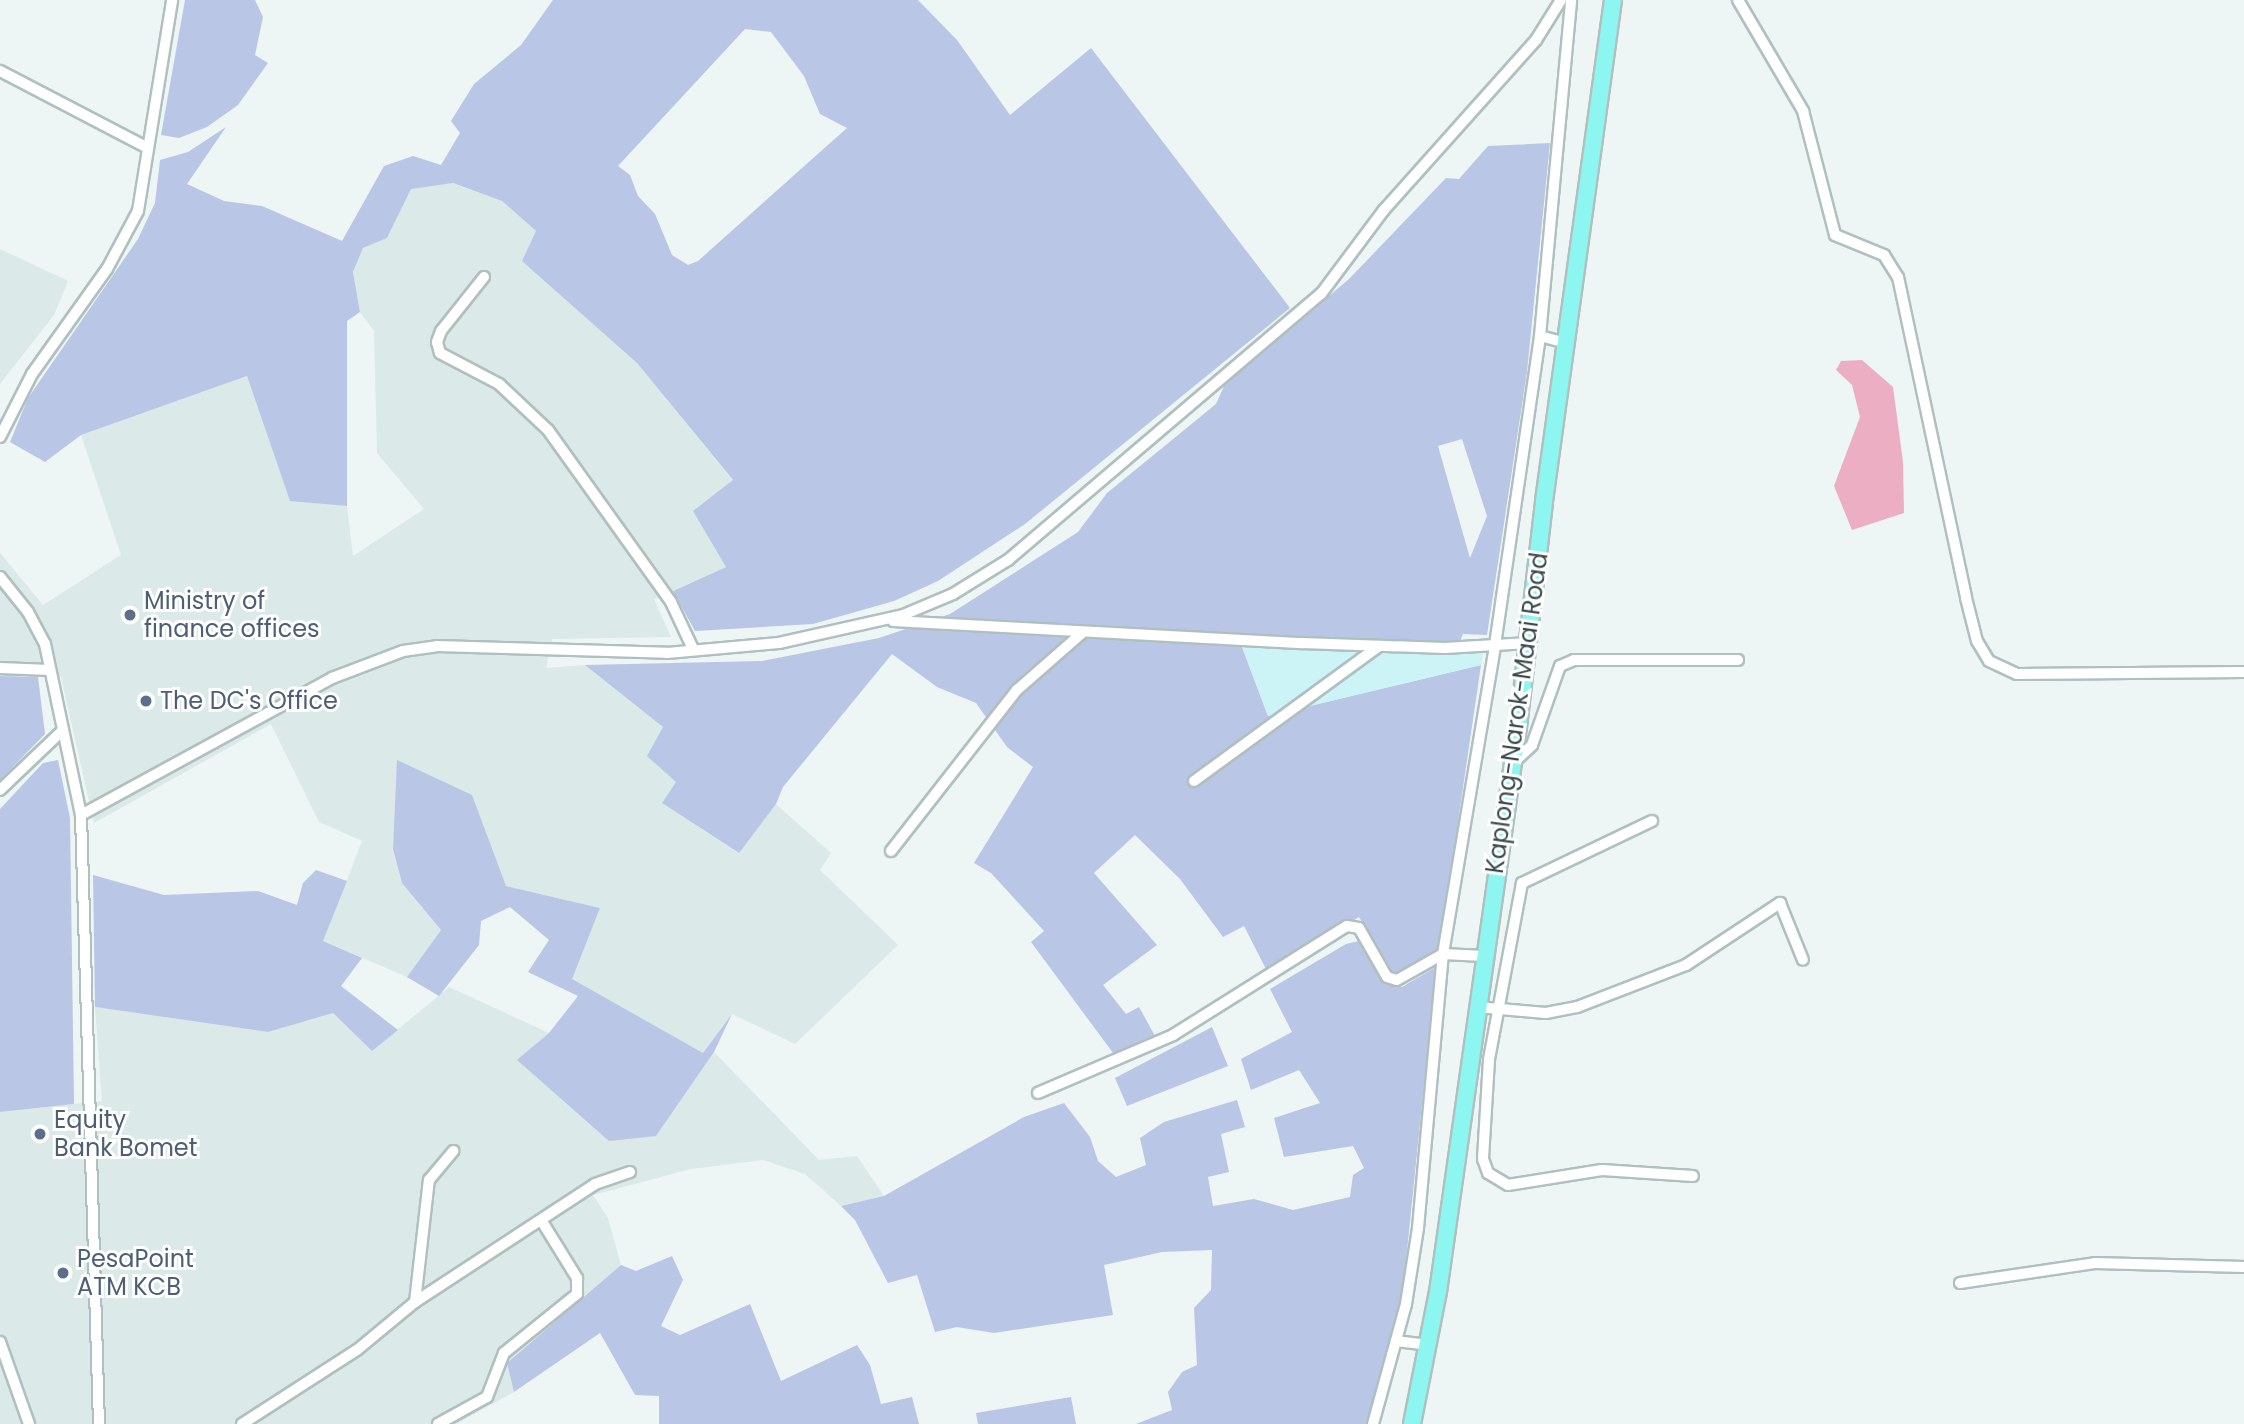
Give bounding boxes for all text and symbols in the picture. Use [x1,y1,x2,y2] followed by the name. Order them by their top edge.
[1480,551,1554,875] street label: Kaplong-Narok-Maai Road
[144,587,320,643] place label: Ministry of finance offices
[122,607,138,623] marker: Ministry of finance offices
[160,687,338,715] place label: The DC's Office
[138,693,154,709] marker: The DC's Office
[54,1106,197,1162] place label: Equity Bank Bomet
[32,1126,48,1142] marker: Equity Bank Bomet
[77,1245,194,1301] place label: PesaPoint ATM KCB
[55,1265,71,1281] marker: PesaPoint ATM KCB

